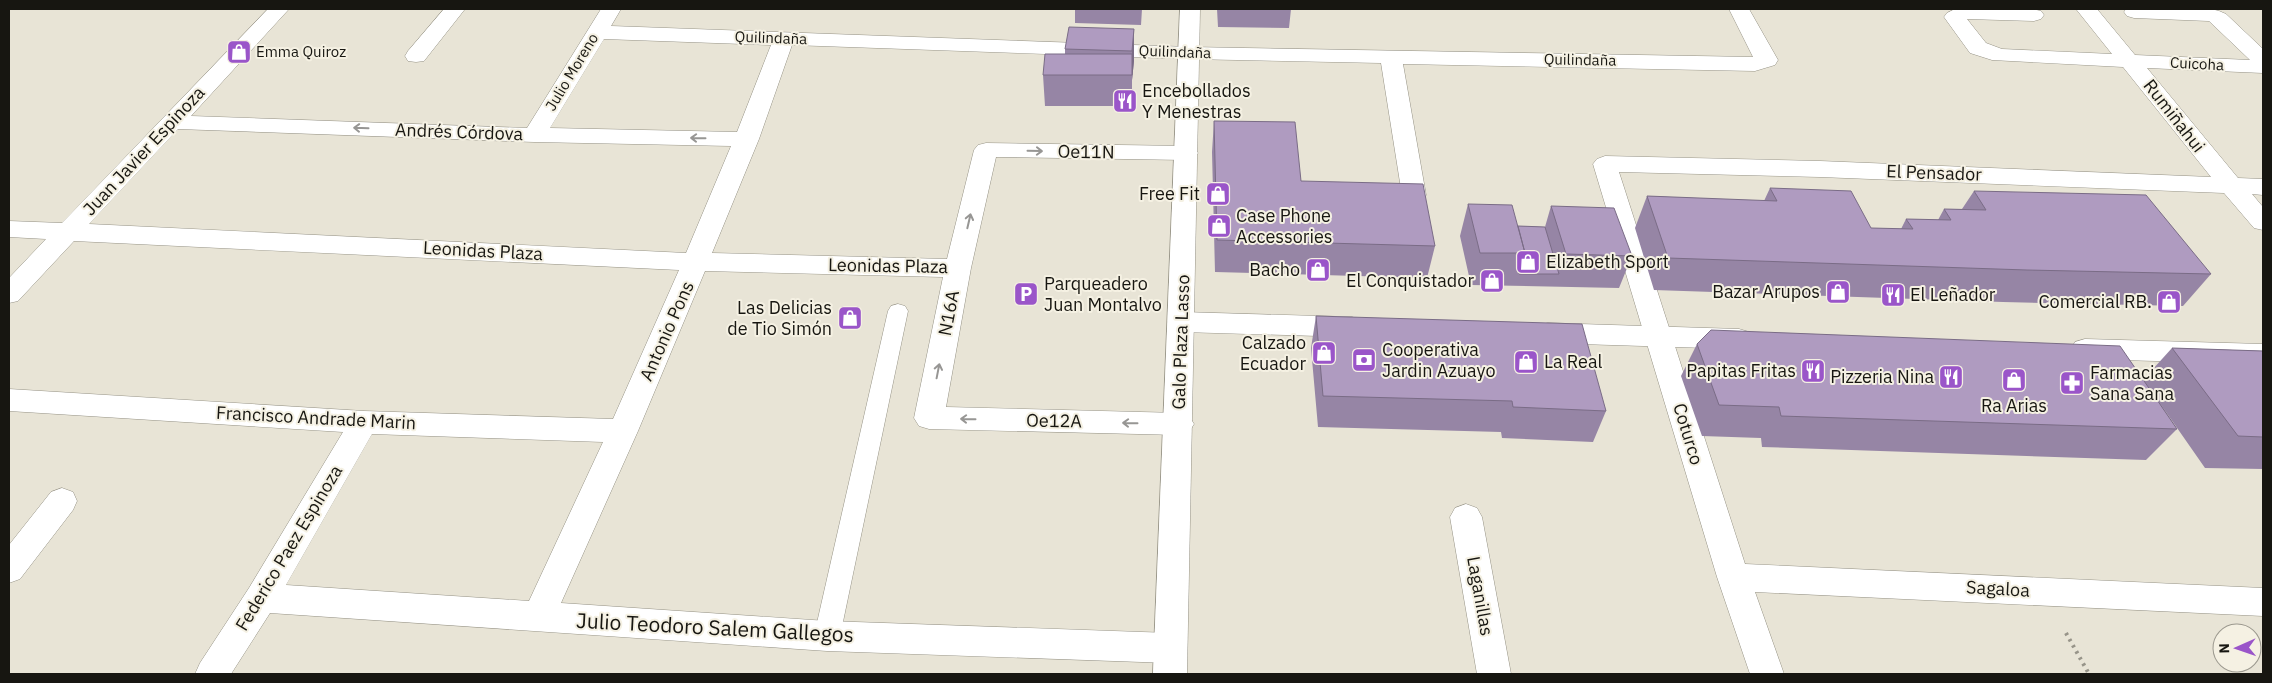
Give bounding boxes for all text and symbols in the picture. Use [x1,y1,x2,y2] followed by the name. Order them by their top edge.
[734,27,808,48] street label: Quilindaña
[541,30,602,114] street label: Julio Moreno
[226,39,252,65] shop icon: Emma Quiroz
[1138,41,1212,62] street label: Quilindaña
[256,42,346,61] place label: Emma Quiroz
[1544,49,1616,70] street label: Quilindaña
[2170,53,2224,74] street label: Cuicoha
[2139,74,2210,157] street label: Rumiñahui
[1142,79,1251,123] place label: Encebollados Y Menestras
[78,81,210,220] street label: Juan Javier Espinoza
[1112,88,1138,114] restaurant icon: Encebollados Y Menestras
[395,118,524,145] street label: Andrés Córdova
[353,124,369,133] one-way arrow
[690,133,706,143] one-way arrow
[1057,140,1115,163] street label: Oe11N
[1026,146,1043,156] one-way arrow
[1886,159,1983,186] street label: El Pensador
[1205,181,1231,207] shop icon: Free Fit
[1139,182,1200,205] place label: Free Fit
[1236,204,1333,248] place label: Case Phone Accessories
[965,213,974,229] one-way arrow
[1206,213,1232,239] shop icon: Case Phone Accessories
[423,236,544,265] street label: Leonidas Plaza
[1515,249,1541,275] shop icon: Elizabeth Sport
[1546,250,1669,273] place label: Elizabeth Sport
[828,253,949,278] street label: Leonidas Plaza
[1305,257,1331,283] shop icon: Bacho
[1249,258,1300,281] place label: Bacho
[1479,268,1505,294] shop icon: El Conquistador
[1346,269,1474,292] place label: El Conquistador
[1044,272,1162,316] place label: Parqueadero Juan Montalvo
[1167,274,1194,410] street label: Galo Plaza Lasso
[634,277,699,384] street label: Antonio Pons
[1825,279,1851,305] shop icon: Bazar Arupos
[1712,280,1820,303] place label: Bazar Arupos
[1013,281,1039,307] parking icon: Parqueadero Juan Montalvo
[1880,282,1906,308] restaurant icon: El Leñador
[1910,283,1996,306] place label: El Leñador
[933,288,964,338] street label: N16A
[2156,289,2182,315] shop icon: Comercial RB.
[2038,290,2152,313] place label: Comercial RB.
[727,296,832,340] place label: Las Delicias de Tio Simón
[837,305,863,331] shop icon: Las Delicias de Tio Simón
[1240,331,1306,375] place label: Calzado Ecuador
[1382,338,1496,382] place label: Cooperativa Jardin Azuayo
[1311,340,1337,366] shop icon: Calzado Ecuador
[1351,347,1377,373] bank icon: Cooperativa Jardin Azuayo
[1513,349,1539,375] shop icon: La Real
[1544,350,1603,373] place label: La Real
[1800,358,1826,384] restaurant icon: Papitas Fritas
[1686,359,1796,382] place label: Papitas Fritas
[2090,361,2174,405] place label: Farmacias Sana Sana
[934,363,944,379] one-way arrow
[1938,364,1964,390] restaurant icon: Pizzeria Nina
[1830,365,1934,388] place label: Pizzeria Nina
[2001,367,2027,393] shop icon: Ra Arias
[2059,370,2085,396] pharmacy icon: Farmacias Sana Sana
[1981,394,2047,417] place label: Ra Arias
[1668,400,1709,468] street label: Coturco
[215,401,417,434] street label: Francisco Andrade Marin
[1026,409,1083,432] street label: Oe12A
[960,414,976,424] one-way arrow
[1122,418,1138,427] one-way arrow
[230,460,347,635] street label: Federico Paez Espinoza
[1462,554,1499,638] street label: Laganillas
[1966,575,2031,602] street label: Sagaloa
[575,606,855,648] street label: Julio Teodoro Salem Gallegos
[2212,623,2262,673] north arrow
[2215,643,2233,654] text: N

